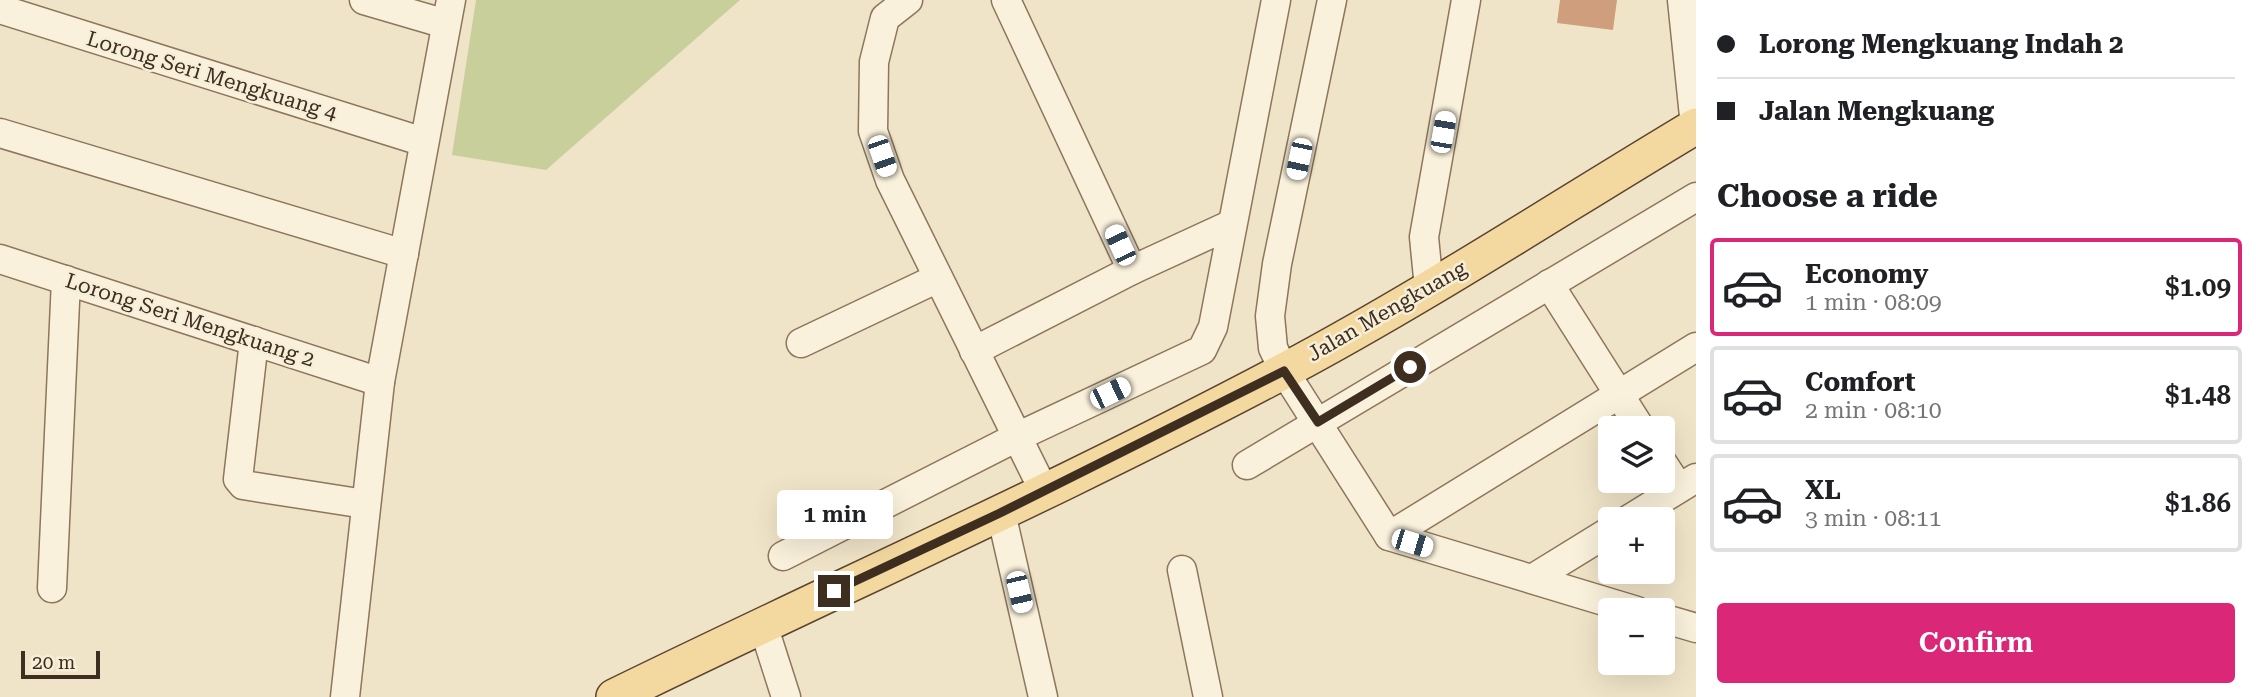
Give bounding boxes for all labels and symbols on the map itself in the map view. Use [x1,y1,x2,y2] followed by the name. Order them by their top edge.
[84,26,340,126] street label: Lorong Seri Mengkuang 4
[1430,109,1457,155] car
[866,133,899,179] car
[1285,136,1314,182] car
[1102,222,1139,268] car
[1303,256,1471,366] street label: Jalan Mengkuang
[62,268,318,372] street label: Lorong Seri Mengkuang 2
[1394,351,1426,383] route start
[1087,374,1134,412] car
[776,490,892,538] callout: 1 min
[1389,527,1436,559] car
[1005,569,1034,615] car
[818,575,850,607] route end
[21,648,100,680] scale bar

